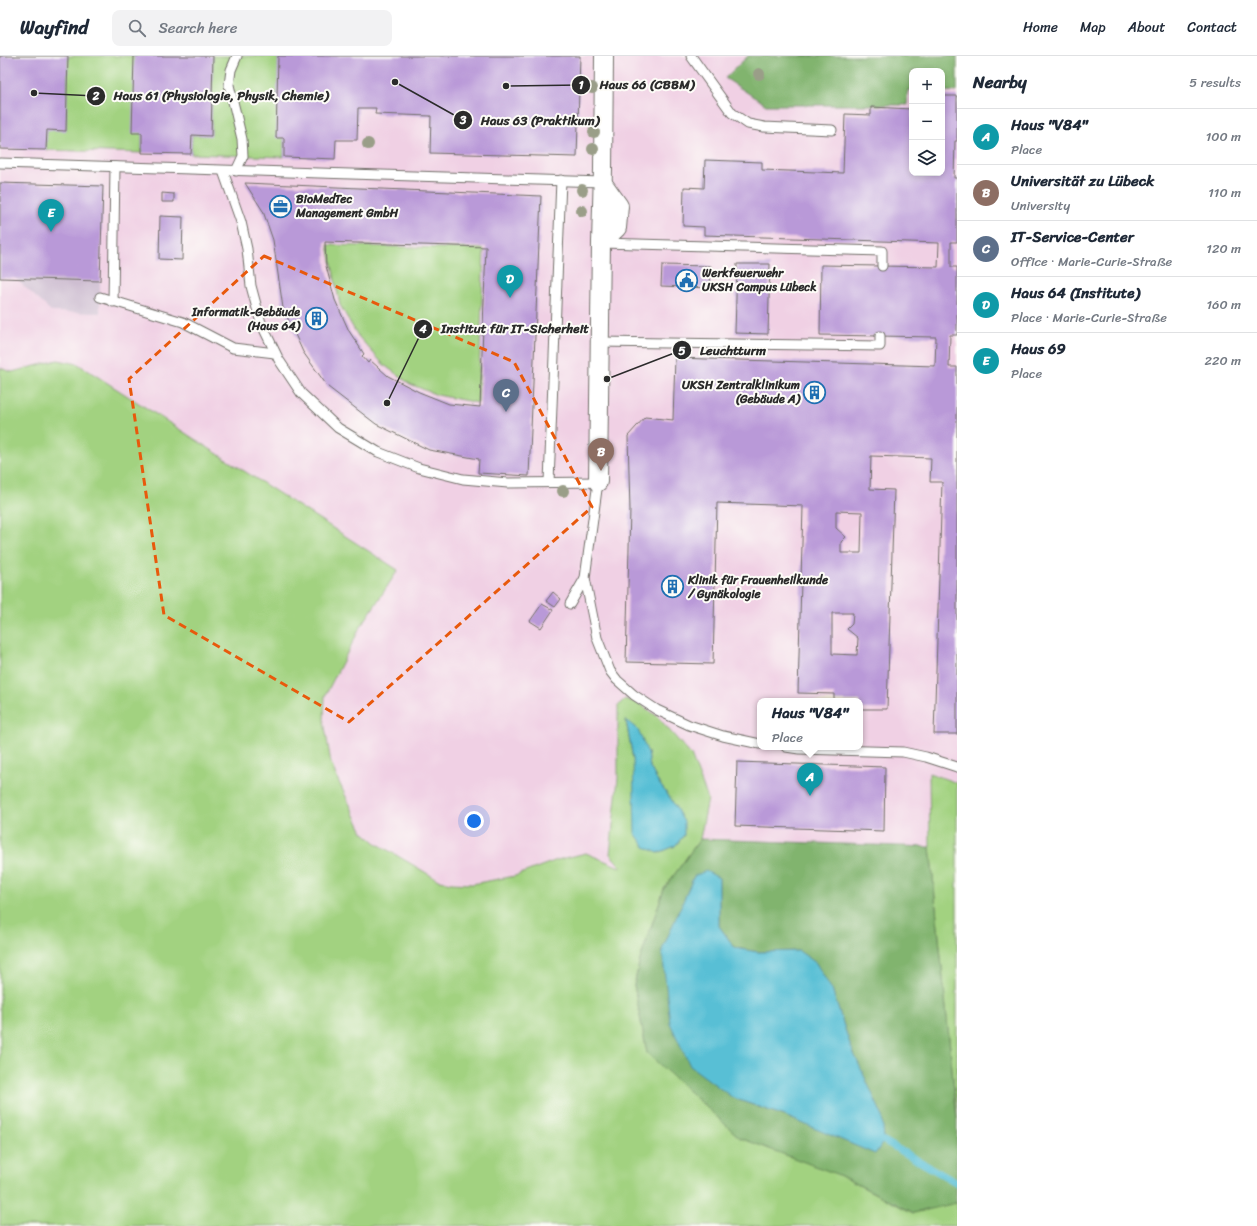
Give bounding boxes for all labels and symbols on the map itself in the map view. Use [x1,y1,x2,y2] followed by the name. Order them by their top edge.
[571,72,702,97] callout: Haus 66 (CBBM)
[599,73,696,96] text: Haus 66 (CBBM)
[578,74,584,96] text: 1
[86,83,336,108] callout: Haus 61 (Physiologie, Physik, Chemie)
[112,84,330,107] text: Haus 61 (Physiologie, Physik, Chemie)
[92,85,100,107] text: 2
[453,108,607,133] callout: Haus 63 (Praktikum)
[459,109,467,131] text: 3
[480,109,601,132] text: Haus 63 (Praktikum)
[295,188,399,224] place label: BioMedTec Management GmbH
[268,193,294,219] office icon: BioMedTec Management GmbH
[38,199,64,232] pin: E
[702,262,817,298] place label: Werkfeuerwehr UKSH Campus Lübeck
[497,265,523,298] pin: D
[673,267,699,293] public building icon: Werkfeuerwehr UKSH Campus Lübeck
[191,301,301,337] place label: Informatik-Gebäude (Haus 64)
[303,306,329,332] building icon: Informatik-Gebäude (Haus 64)
[413,316,597,341] callout: Institut für IT-Sicherheit
[440,317,589,340] text: Institut für IT-Sicherheit
[418,318,427,340] text: 4
[672,338,774,363] callout: Leuchtturm
[700,339,766,362] text: Leuchtturm
[678,340,686,362] text: 5
[682,374,801,410] place label: UKSH Zentralklinikum (Gebäude A)
[493,379,519,412] pin: C
[802,379,828,405] building icon: UKSH Zentralklinikum (Gebäude A)
[588,438,614,471] pin: B
[687,569,829,605] place label: Klinik für Frauenheilkunde / Gynäkologie
[659,574,685,600] building icon: Klinik für Frauenheilkunde / Gynäkologie
[797,763,823,796] pin: A
[464,811,484,831] your location

